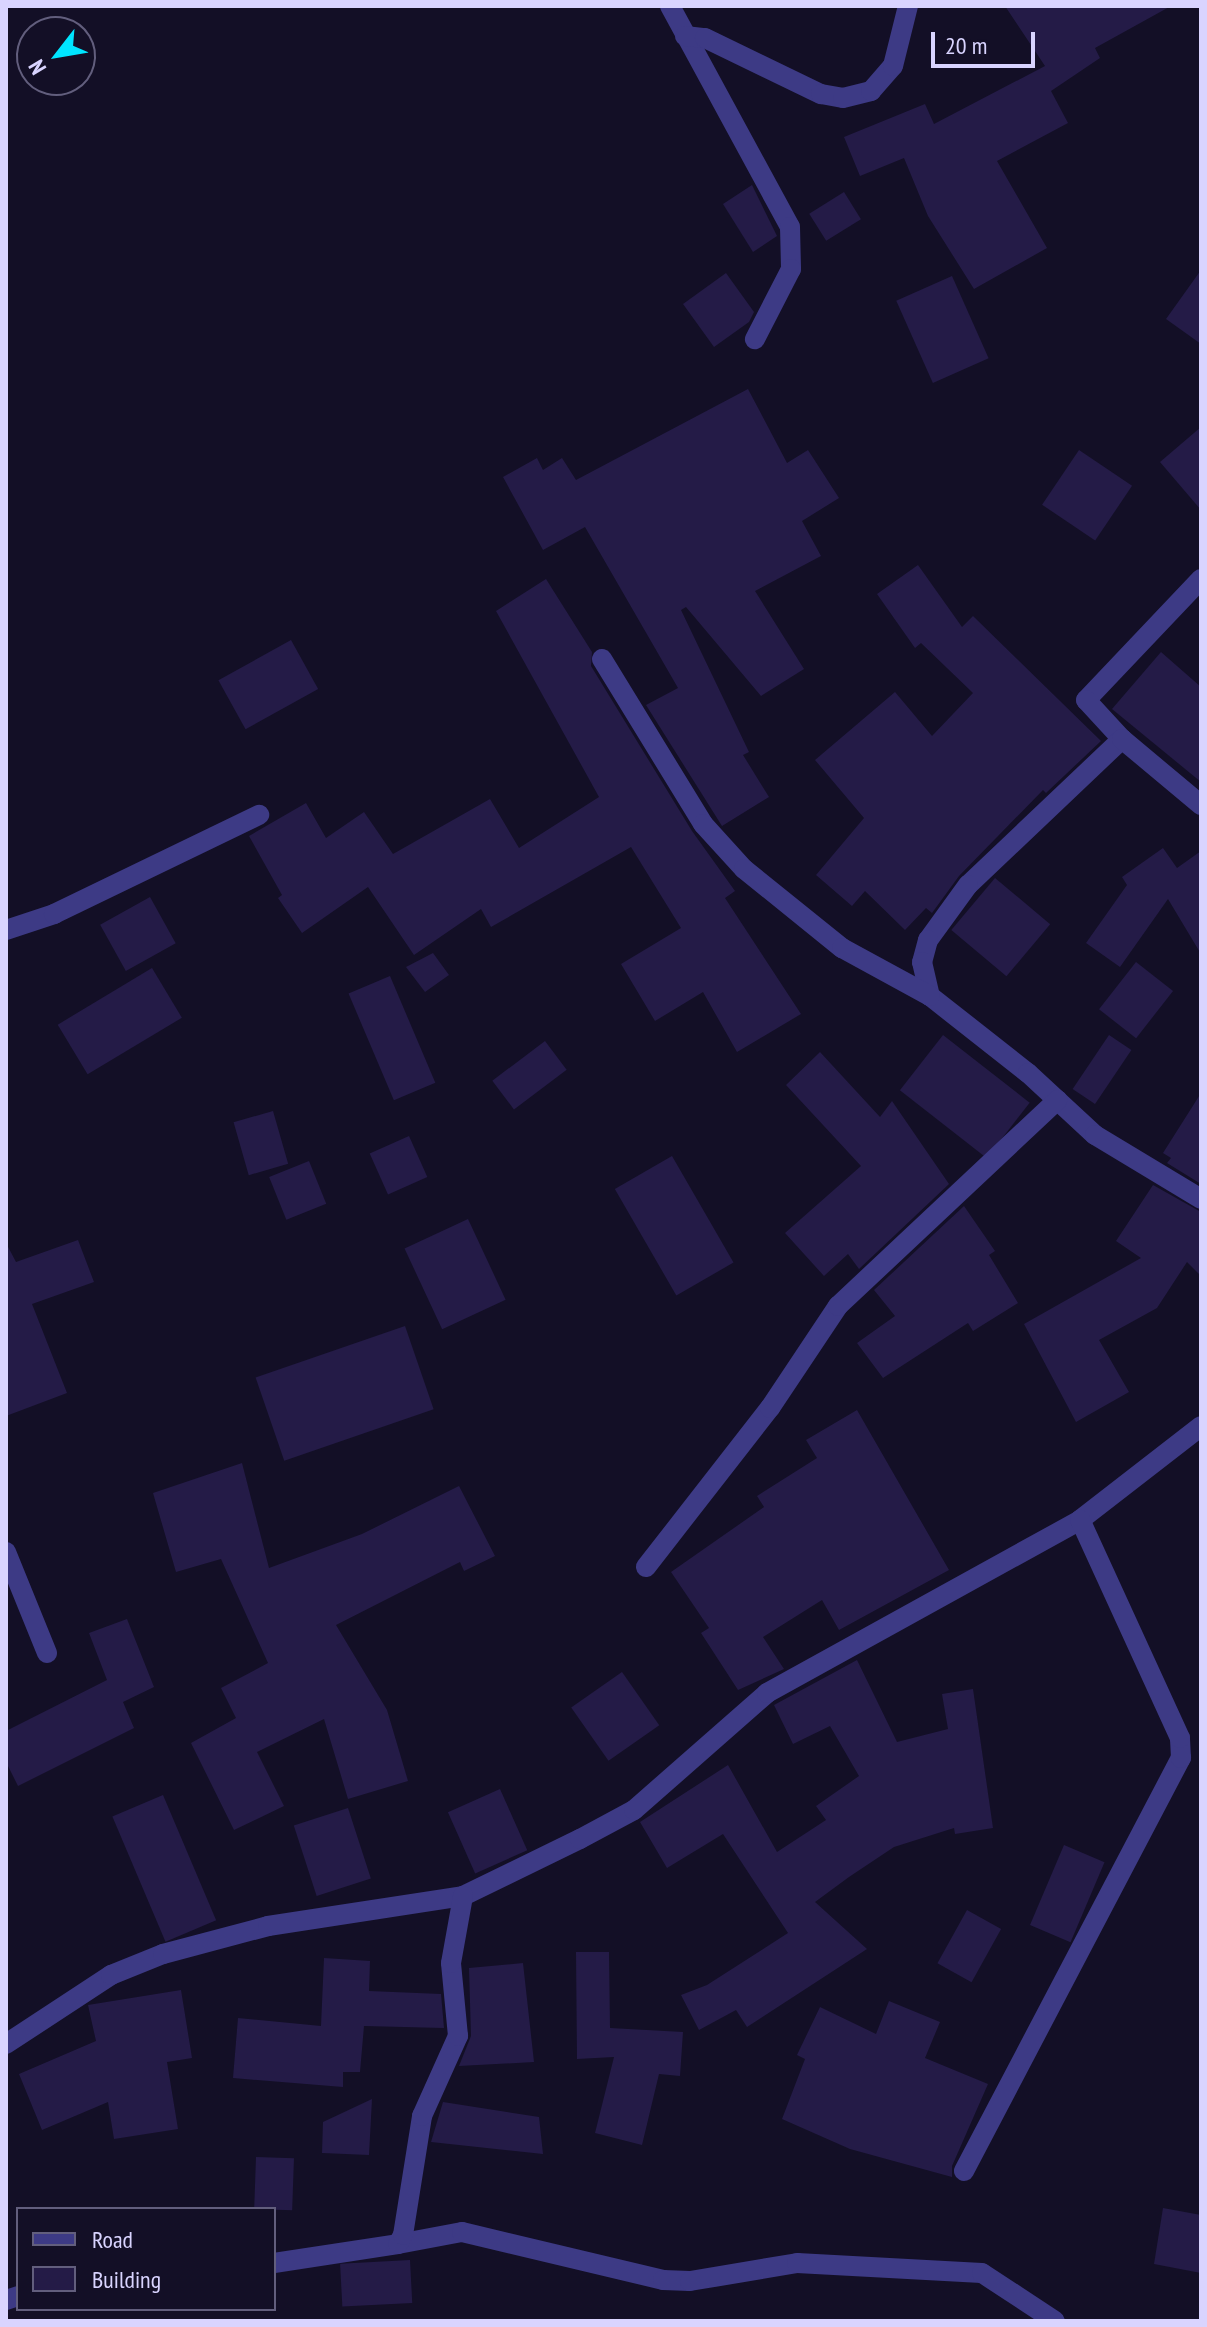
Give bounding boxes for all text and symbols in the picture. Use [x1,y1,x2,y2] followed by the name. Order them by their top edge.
[16,16,96,96] north arrow
[935,16,1039,66] scale bar
[945,30,987,61] text: 20 m
[22,55,52,80] text: N
[16,2207,276,2311] legend
[92,2224,133,2255] text: Road
[92,2264,161,2295] text: Building

